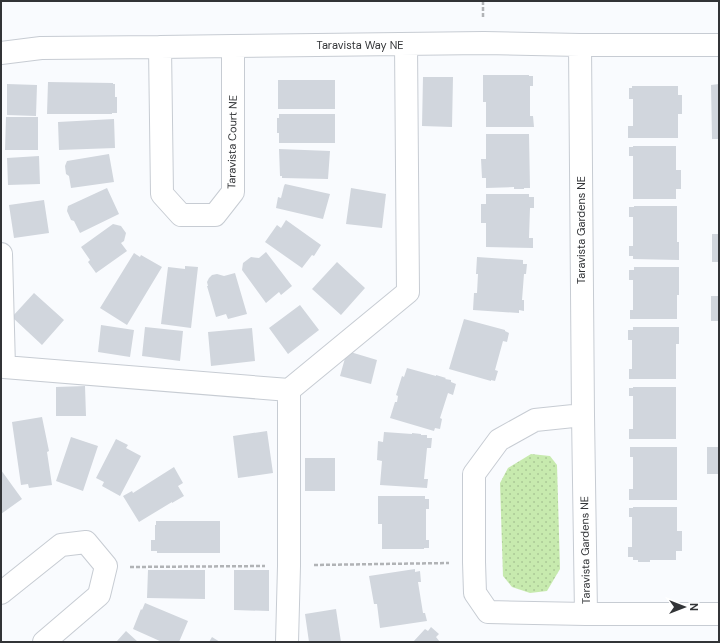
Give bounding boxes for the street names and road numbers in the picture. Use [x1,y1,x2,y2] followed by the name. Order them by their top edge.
[317,38,403,52] street label: Taravista Way NE
[224,95,240,189] street label: Taravista Court NE
[574,176,588,284] street label: Taravista Gardens NE
[577,496,593,604] street label: Taravista Gardens NE

